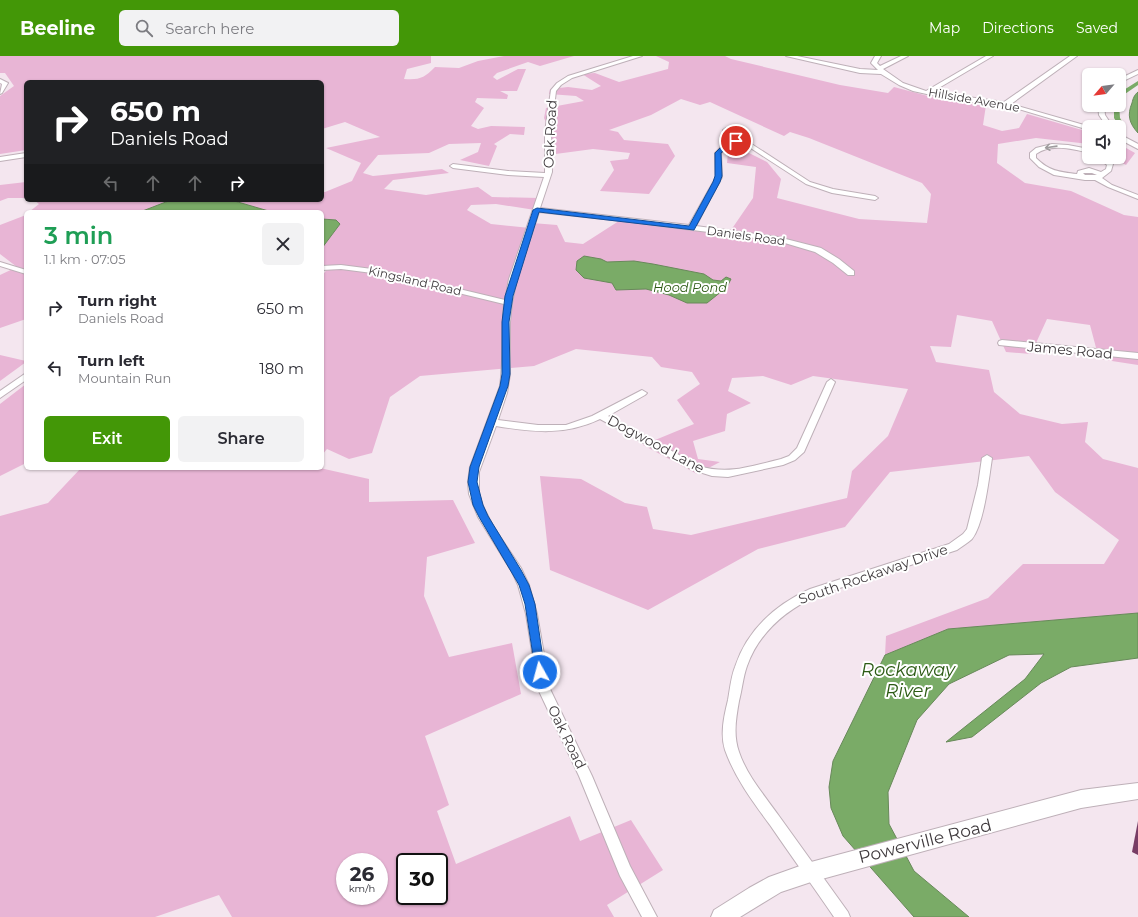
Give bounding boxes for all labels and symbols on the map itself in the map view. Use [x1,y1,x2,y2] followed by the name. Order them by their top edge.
[1082,68,1126,112] north arrow
[927,84,1021,115] street label: Hillside Avenue
[539,99,561,169] street label: Oak Road
[719,124,753,158] pin
[1045,143,1058,151] one-way arrow
[706,223,786,248] street label: Daniels Road
[367,263,463,299] street label: Kingsland Road
[653,279,727,295] water label: Hood Pond
[1026,337,1113,363] street label: James Road
[604,411,708,477] street label: Dogwood Lane
[796,540,950,608] street label: South Rockaway Drive
[519,651,561,693] position arrow
[861,659,956,702] water label: Rockaway River
[544,702,590,772] street label: Oak Road
[856,815,994,867] street label: Powerville Road
[396,853,448,905] speed limit sign: 30

